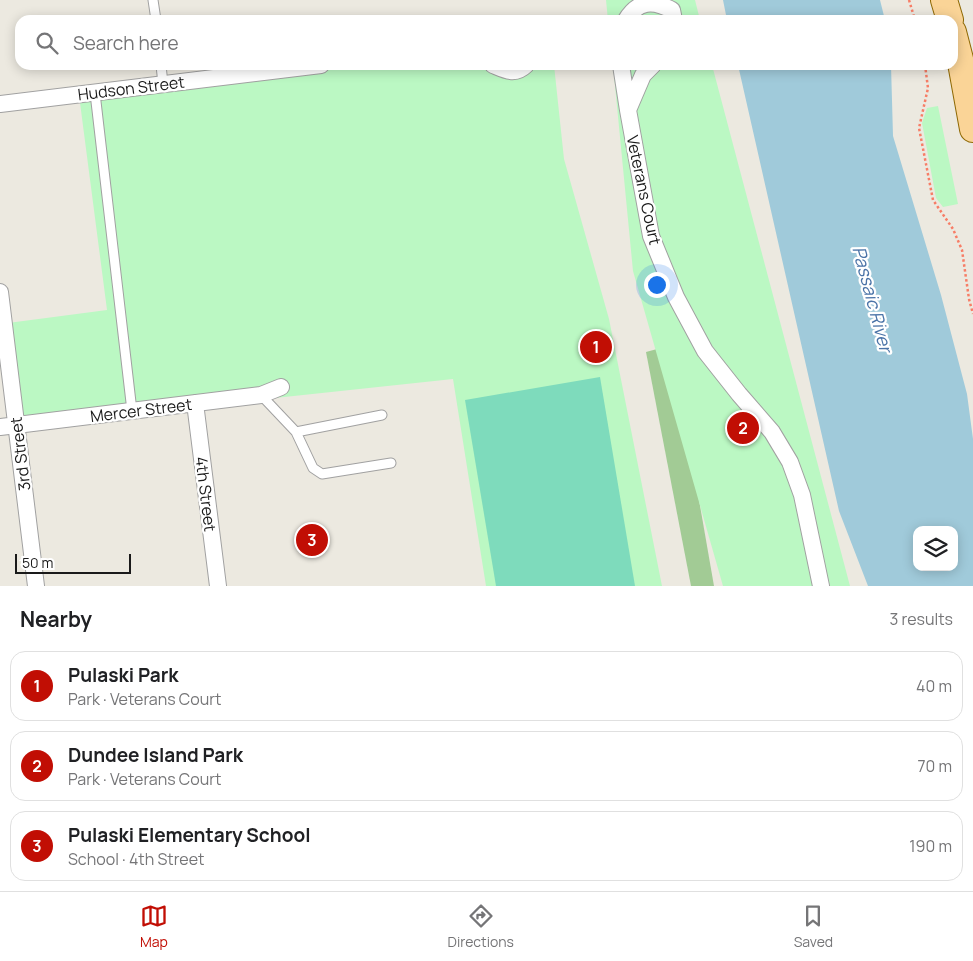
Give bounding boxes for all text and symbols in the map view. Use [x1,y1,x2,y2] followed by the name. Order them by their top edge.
[15,15,958,70] search box
[33,29,61,57] icon: search
[73,30,179,56] text: Search here
[76,71,186,105] street label: Hudson Street
[622,133,666,247] street label: Veterans Court
[847,243,899,357] water label: Passaic River
[644,272,670,298] your location
[580,328,612,366] pin: 1
[89,393,193,427] street label: Mercer Street
[727,409,759,447] pin: 2
[5,416,35,492] street label: 3rd Street
[190,455,222,533] street label: 4th Street
[296,521,328,559] pin: 3
[913,526,958,571] map controls
[913,526,958,571] button: layers
[15,551,131,574] scale bar
[22,553,53,572] text: 50 m
[20,605,92,633] text: Nearby
[890,608,953,630] text: 3 results
[68,662,179,688] text: Pulaski Park
[33,675,41,697] text: 1
[916,675,952,697] text: 40 m
[68,688,221,710] text: Park · Veterans Court
[68,742,243,768] text: Dundee Island Park
[32,755,42,777] text: 2
[917,755,952,777] text: 70 m
[68,768,221,790] text: Park · Veterans Court
[68,822,310,848] text: Pulaski Elementary School
[32,835,42,857] text: 3
[909,835,952,857] text: 190 m
[68,848,204,870] text: School · 4th Street
[140,902,168,951] tab: Map
[448,902,514,951] tab: Directions
[794,902,833,951] tab: Saved

